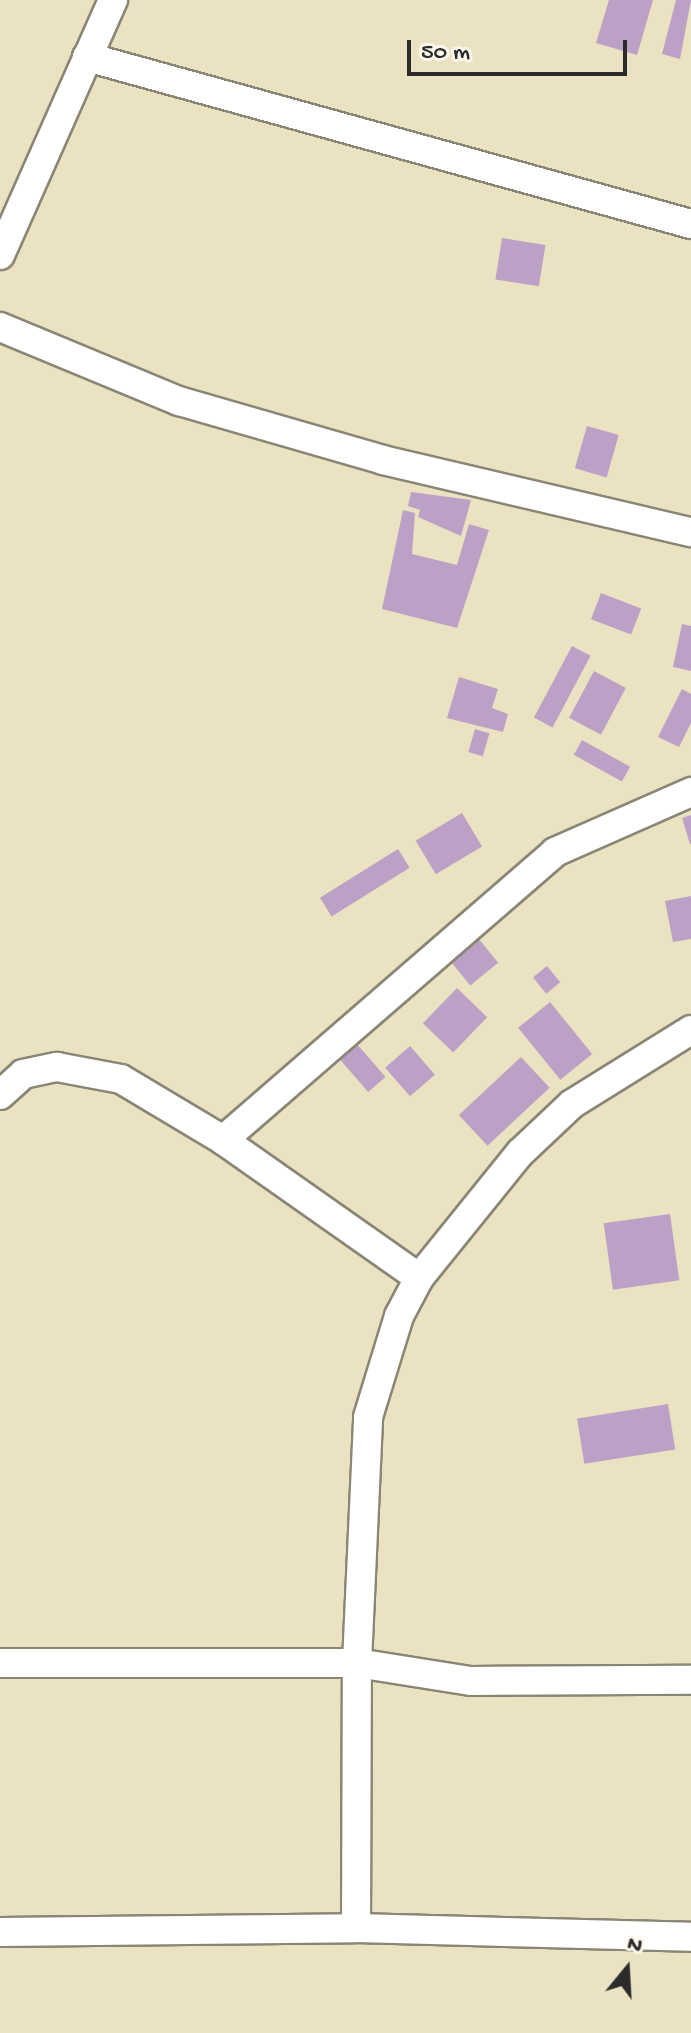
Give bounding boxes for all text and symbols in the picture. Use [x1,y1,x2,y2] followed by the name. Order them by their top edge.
[411,24,631,74] scale bar
[421,39,470,68] text: 50 m
[587,1929,667,2009] north arrow
[624,1932,645,1961] text: N

